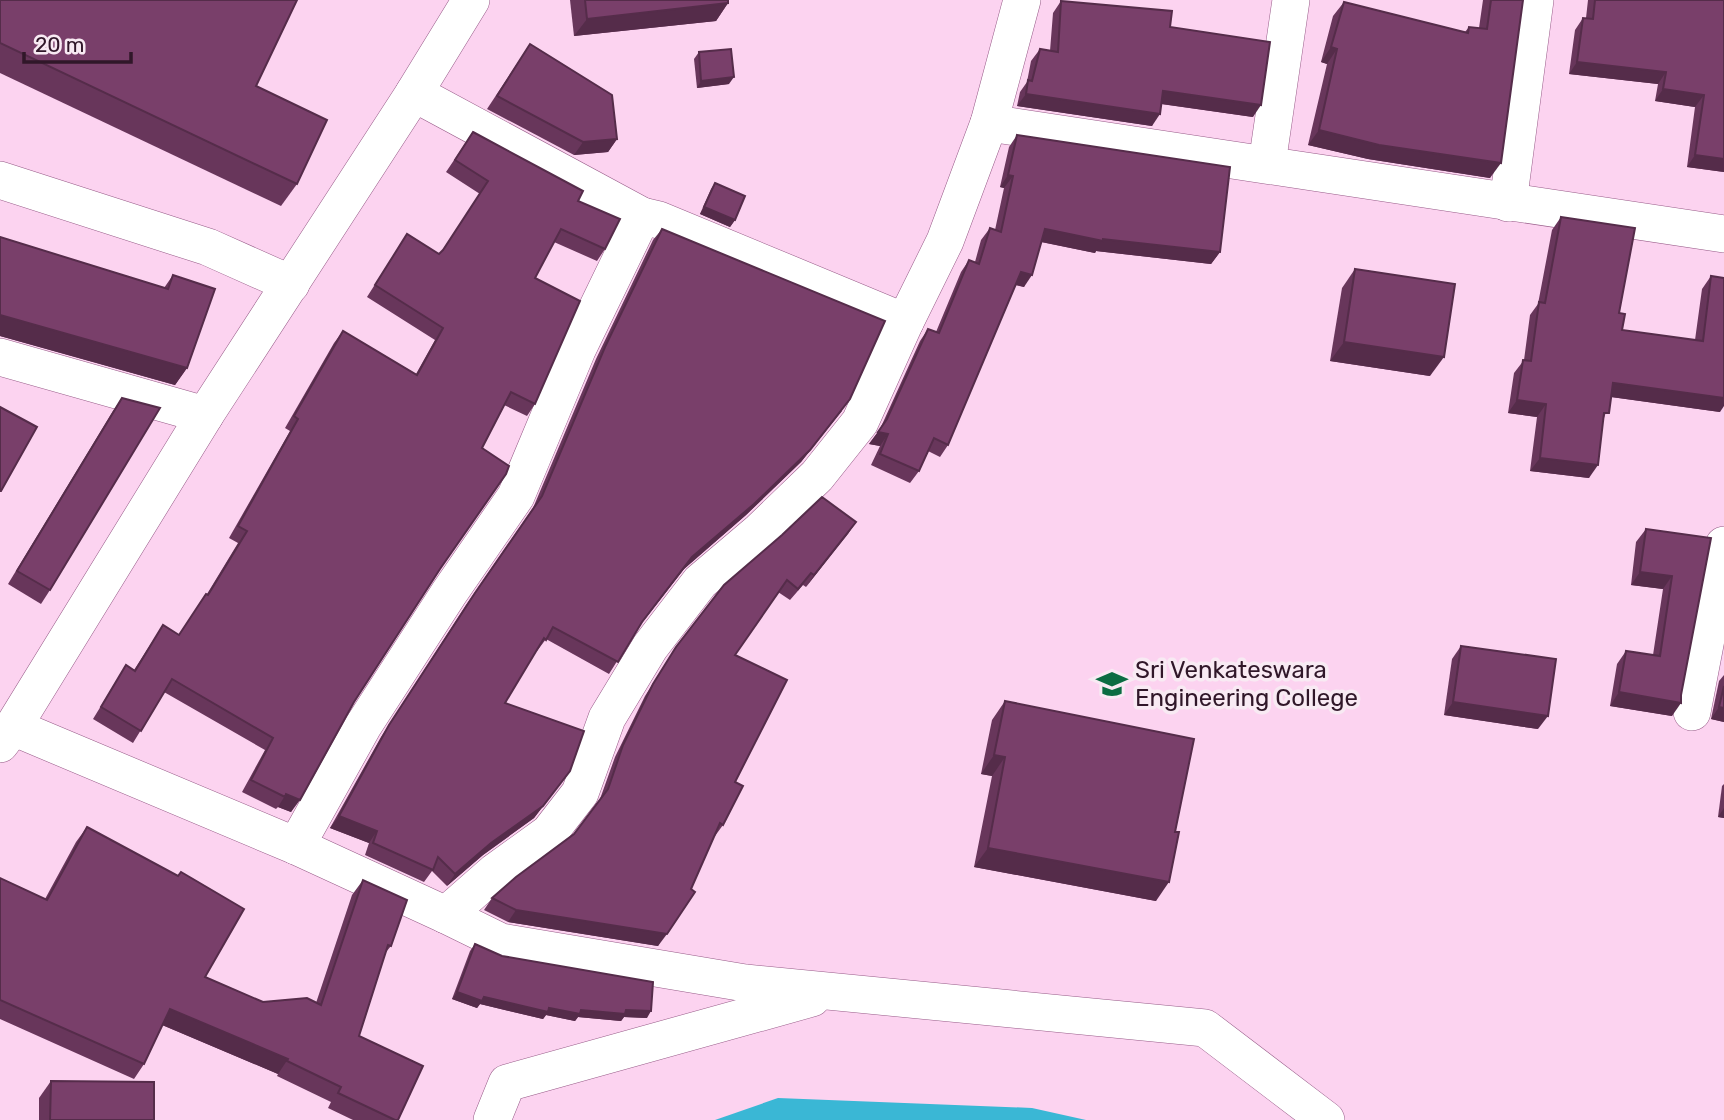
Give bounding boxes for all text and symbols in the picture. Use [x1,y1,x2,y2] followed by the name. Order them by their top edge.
[24,21,131,65] scale bar
[35,32,84,57] text: 20 m
[1135,656,1358,712] place label: Sri Venkateswara Engineering College
[1095,667,1129,701] school or university icon: Sri Venkateswara Engineering College

